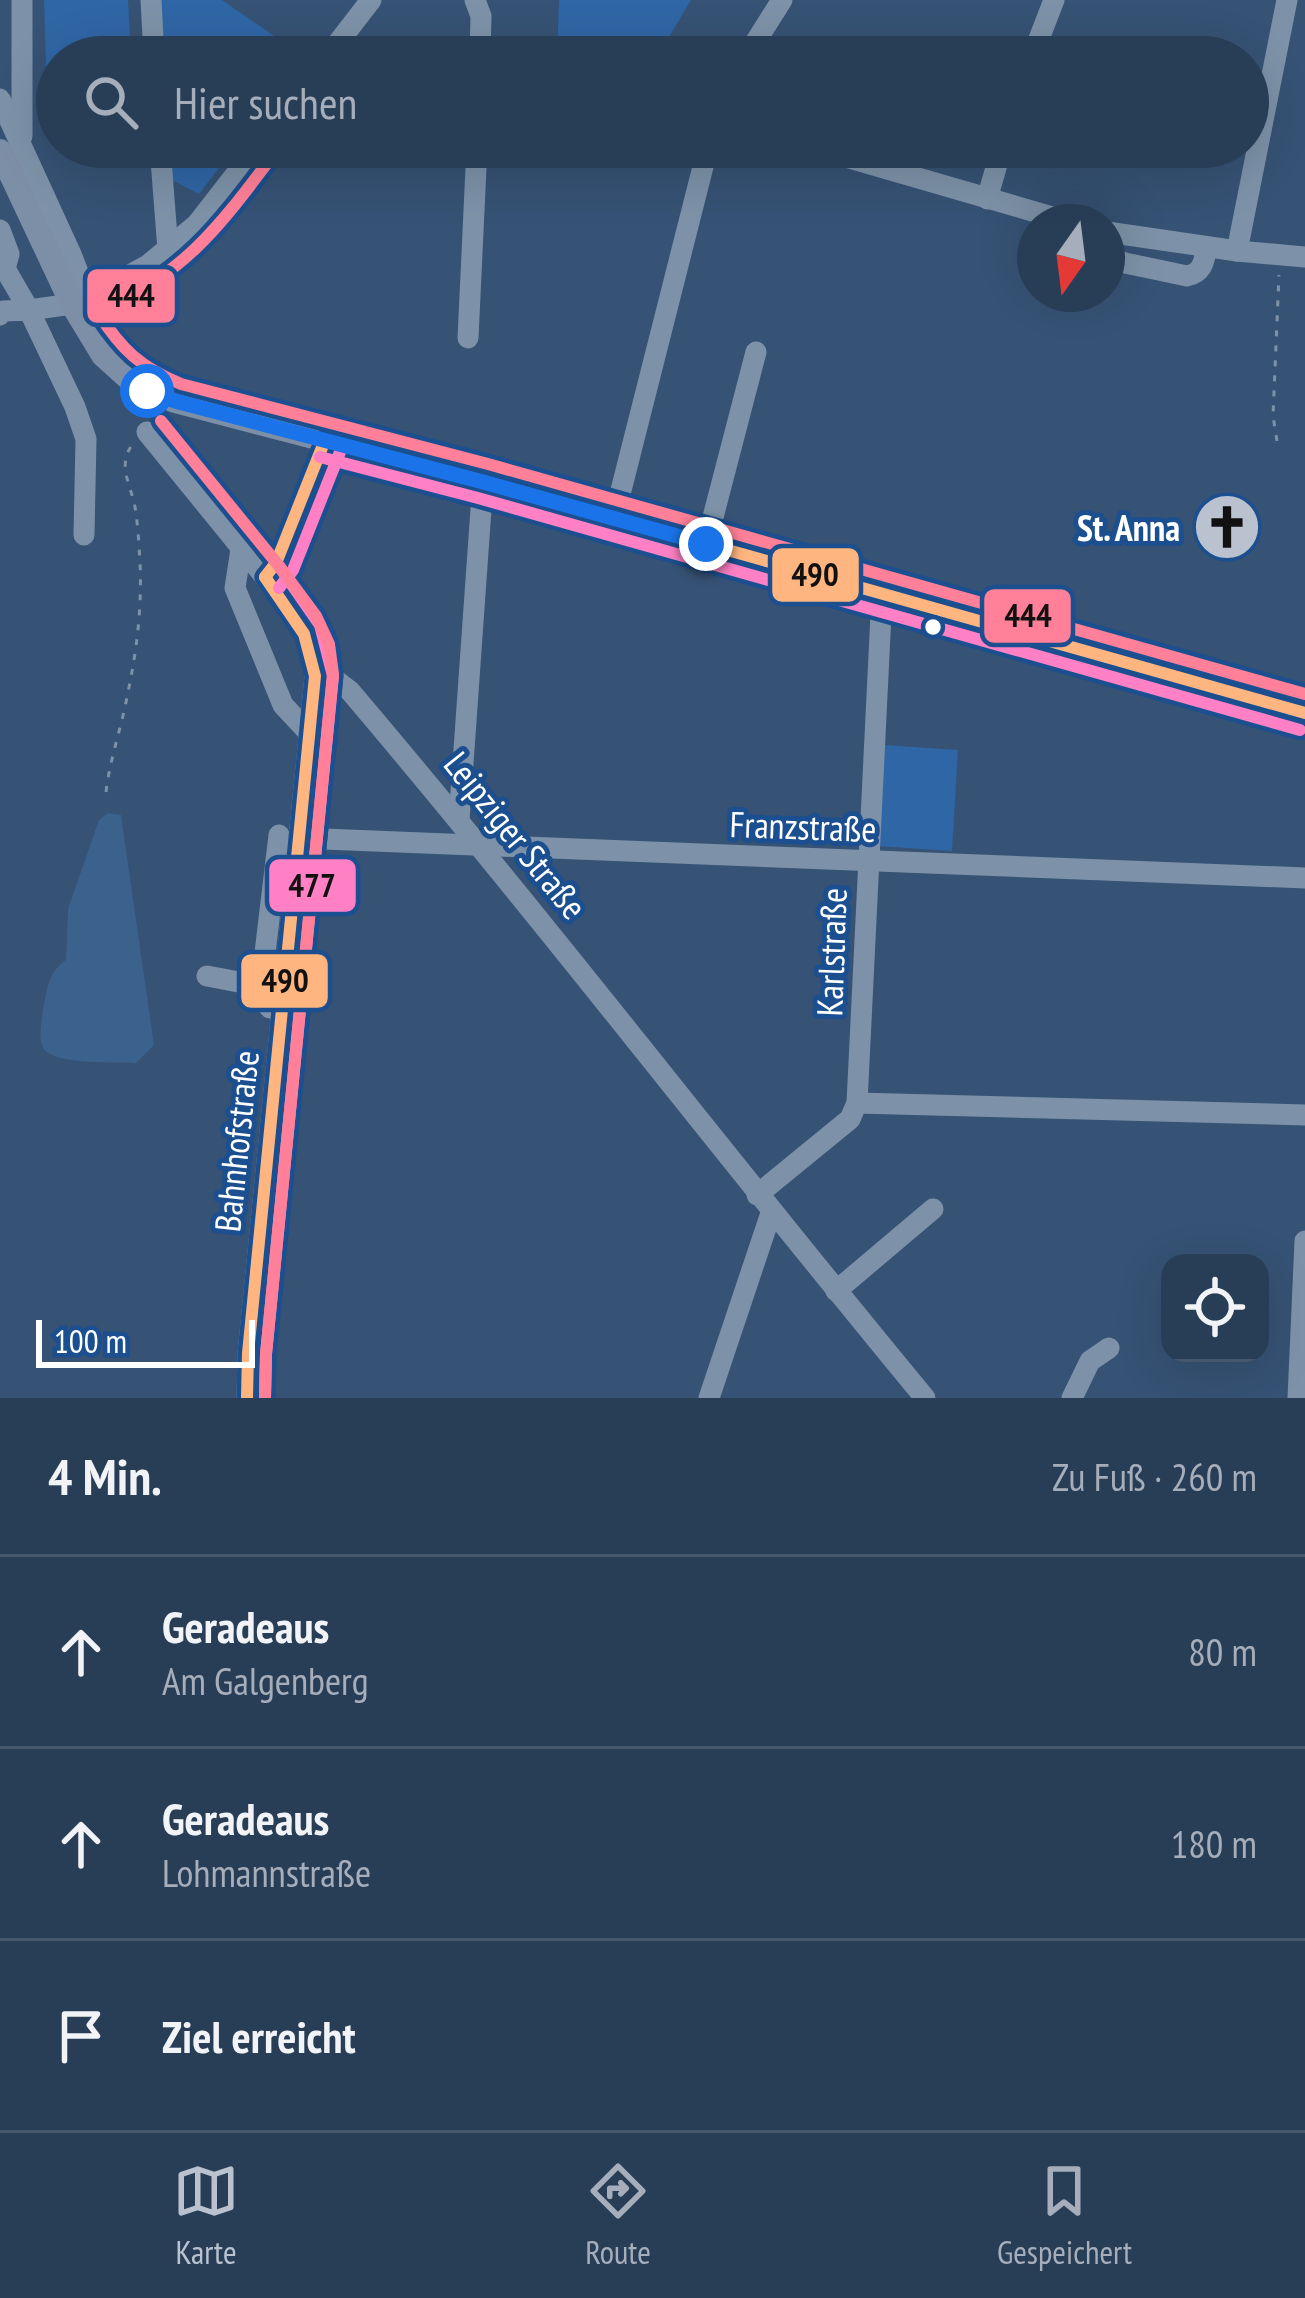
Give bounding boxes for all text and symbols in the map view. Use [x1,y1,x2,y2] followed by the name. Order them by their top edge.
[36,36,1269,168] search box
[78,69,144,135] icon: search
[174,73,357,131] text: Hier suchen
[1017,204,1125,312] north arrow
[85,267,177,325] line badge: 444
[107,273,155,316] text: 444
[120,364,174,418] route start
[1192,492,1262,562] church icon: St. Anna
[1077,504,1180,551] place label: St. Anna
[679,517,733,571] route end
[770,546,861,604] line badge: 490
[791,552,839,595] text: 490
[982,587,1073,645] line badge: 444
[1004,593,1052,636] text: 444
[922,616,944,638] unlabelled marker
[434,742,598,928] street label: Leipziger Straße
[729,800,877,852] street label: Franzstraße
[267,857,358,914] line badge: 477
[288,863,336,906] text: 477
[805,887,857,1017] street label: Karlstraße
[239,952,330,1010] line badge: 490
[261,958,309,1001] text: 490
[203,1048,269,1234] street label: Bahnhofstraße
[1161,1254,1269,1362] map controls
[1161,1254,1269,1362] button: locate
[36,1314,255,1367] scale bar
[54,1319,127,1362] text: 100 m
[48,1443,162,1509] text: 4 Min.
[1052,1451,1257,1502] text: Zu Fuß · 260 m
[162,1597,329,1655] text: Geradeaus
[48,1619,114,1685] icon: ahead
[1188,1626,1257,1677] text: 80 m
[162,1655,369,1706] text: Am Galgenberg
[162,1789,329,1847] text: Geradeaus
[48,1811,114,1877] icon: ahead
[1171,1818,1257,1869] text: 180 m
[162,1847,371,1898] text: Lohmannstraße
[48,2003,114,2069] icon: arrive
[162,2007,356,2065] text: Ziel erreicht
[173,2158,239,2273] tab: Karte
[585,2158,651,2273] tab: Route
[997,2158,1132,2273] tab: Gespeichert

